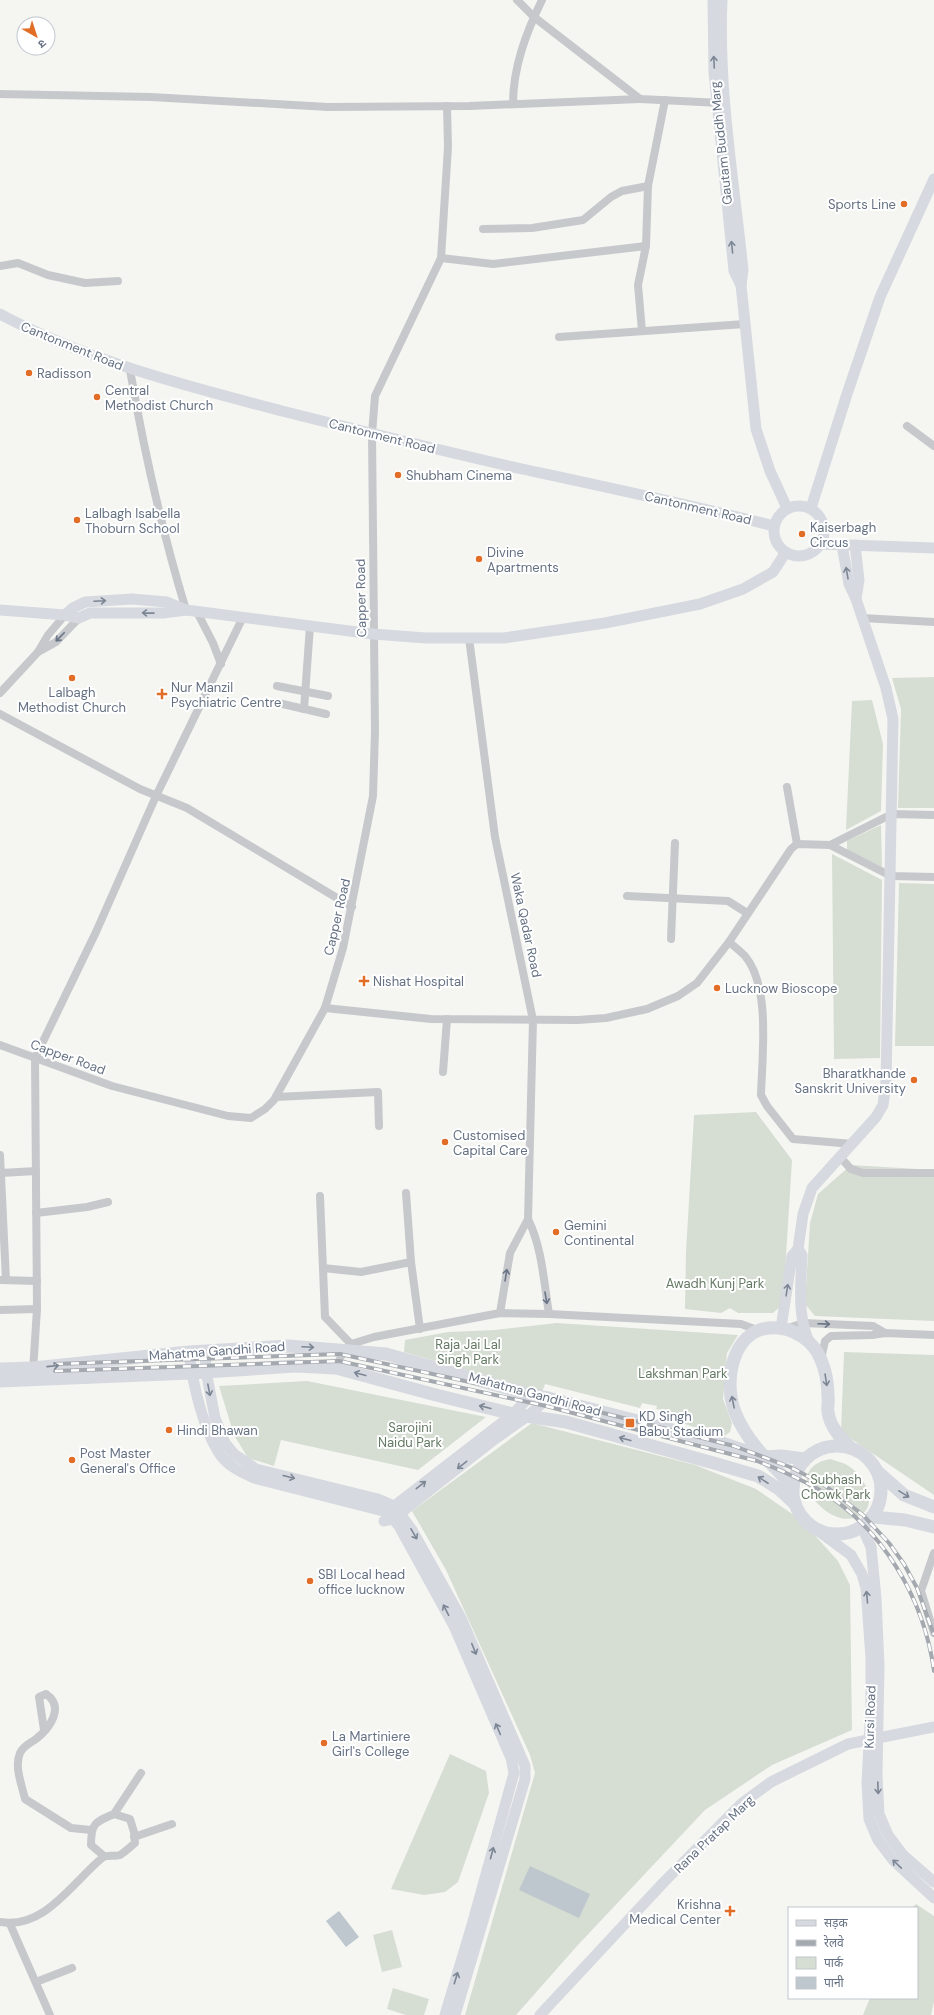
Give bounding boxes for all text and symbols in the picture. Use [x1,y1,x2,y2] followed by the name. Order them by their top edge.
[16,16,56,56] north arrow
[35,36,49,52] text: उ
[710,56,718,69] one-way arrow
[706,80,736,206] street label: Gautam Buddh Marg
[828,196,896,213] place label: Sports Line
[899,199,909,209] marker: Sports Line
[728,241,736,254] one-way arrow
[18,318,126,374] street label: Cantonment Road
[37,365,91,382] place label: Radisson
[24,368,34,378] marker: Radisson
[105,382,213,414] place label: Central Methodist Church
[92,392,102,402] marker: Central Methodist Church
[327,415,437,457] street label: Cantonment Road
[406,467,512,484] place label: Shubham Cinema
[393,470,403,480] marker: Shubham Cinema
[643,487,753,529] street label: Cantonment Road
[85,505,180,537] place label: Lalbagh Isabella Thoburn School
[72,515,82,525] marker: Lalbagh Isabella Thoburn School
[810,519,876,551] place label: Kaiserbagh Circus
[797,529,807,539] marker: Kaiserbagh Circus
[487,544,559,576] place label: Divine Apartments
[474,554,484,564] marker: Divine Apartments
[352,559,370,637] street label: Capper Road
[843,567,851,580] one-way arrow
[93,597,106,605] one-way arrow
[142,609,155,617] one-way arrow
[55,632,65,642] one-way arrow
[67,673,77,683] marker: Lalbagh Methodist Church
[171,679,281,711] place label: Nur Manzil Psychiatric Centre
[18,684,126,716] place label: Lalbagh Methodist Church
[156,688,168,700] marker: Nur Manzil Psychiatric Centre
[507,871,545,979] street label: Waka Qadar Road
[320,877,354,957] street label: Capper Road
[373,973,464,990] place label: Nishat Hospital
[358,975,370,987] marker: Nishat Hospital
[725,980,837,997] place label: Lucknow Bioscope
[712,983,722,993] marker: Lucknow Bioscope
[28,1036,108,1078] street label: Capper Road
[795,1065,906,1097] place label: Bharatkhande Sanskrit University
[909,1075,919,1085] marker: Bharatkhande Sanskrit University
[453,1127,528,1159] place label: Customised Capital Care
[440,1137,450,1147] marker: Customised Capital Care
[564,1217,634,1249] place label: Gemini Continental
[551,1227,561,1237] marker: Gemini Continental
[503,1269,511,1282] one-way arrow
[666,1275,765,1292] park label: Awadh Kunj Park
[783,1284,791,1297] one-way arrow
[542,1291,550,1304] one-way arrow
[817,1321,830,1328] one-way arrow
[435,1336,501,1368] park label: Raja Jai Lal Singh Park
[148,1338,286,1364] street label: Mahatma Gandhi Road
[301,1343,314,1350] one-way arrow
[46,1362,59,1370] one-way arrow
[638,1365,728,1382] park label: Lakshman Park
[467,1368,603,1420] street label: Mahatma Gandhi Road
[353,1370,366,1377] one-way arrow
[822,1374,830,1387] one-way arrow
[205,1383,213,1396] one-way arrow
[729,1396,737,1409] one-way arrow
[479,1403,492,1411] one-way arrow
[639,1408,723,1440] place label: KD Singh Babu Stadium
[624,1417,636,1429] marker: KD Singh Babu Stadium
[378,1419,442,1451] park label: Sarojini Naidu Park
[177,1422,258,1439] place label: Hindi Bhawan
[164,1425,174,1435] marker: Hindi Bhawan
[619,1435,632,1443] one-way arrow
[80,1445,176,1477] place label: Post Master General's Office
[67,1455,77,1465] marker: Post Master General's Office
[456,1460,467,1469] one-way arrow
[801,1471,871,1503] park label: Subhash Chowk Park
[282,1473,295,1481] one-way arrow
[757,1475,769,1483] one-way arrow
[415,1481,426,1489] one-way arrow
[898,1490,909,1498] one-way arrow
[411,1528,419,1540] one-way arrow
[318,1566,405,1598] place label: SBI Local head office lucknow
[305,1576,315,1586] marker: SBI Local head office lucknow
[864,1591,871,1604] one-way arrow
[442,1604,449,1616] one-way arrow
[470,1643,478,1655] one-way arrow
[860,1685,880,1749] street label: Kursi Road
[494,1723,501,1735] one-way arrow
[332,1728,410,1760] place label: La Martiniere Girl's College
[319,1738,329,1748] marker: La Martiniere Girl's College
[874,1781,881,1794] one-way arrow
[670,1791,758,1877] street label: Rana Pratap Marg
[489,1847,496,1860] one-way arrow
[892,1859,902,1869] one-way arrow
[629,1896,721,1928] place label: Krishna Medical Center
[724,1905,736,1917] marker: Krishna Medical Center
[788,1907,918,1999] legend
[824,1915,849,1931] text: सड़क
[824,1935,844,1951] text: रेलवे
[824,1955,844,1971] text: पार्क
[453,1971,460,1984] one-way arrow
[824,1975,845,1991] text: पानी

